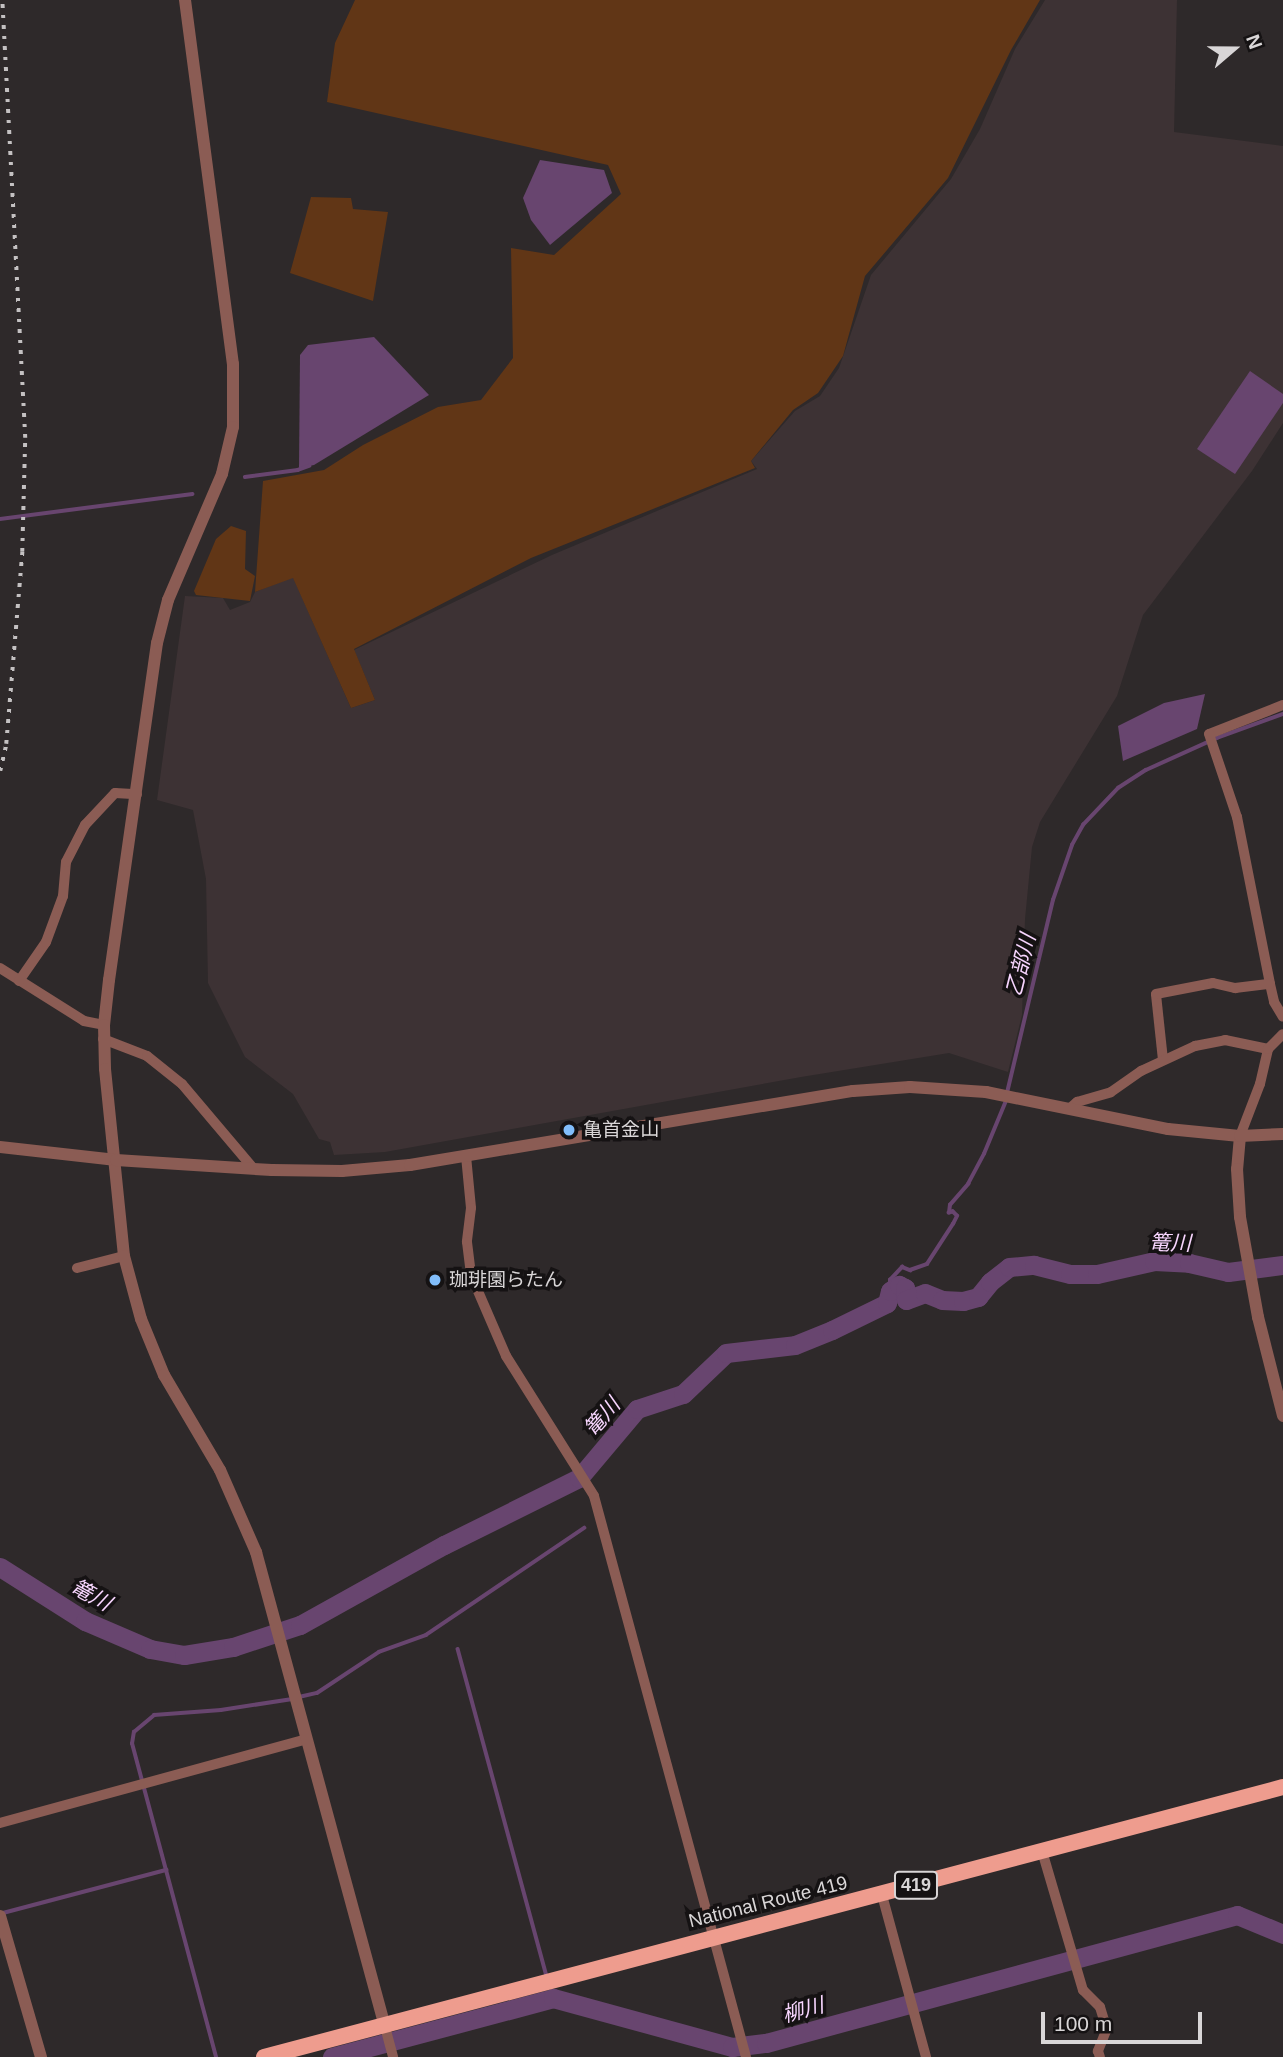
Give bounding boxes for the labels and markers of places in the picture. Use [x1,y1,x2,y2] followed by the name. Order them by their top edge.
[583,1119,659,1141] place label: 亀首金山
[561,1122,577,1138] marker: 亀首金山
[449,1269,563,1291] place label: 珈琲園らたん
[427,1272,443,1288] marker: 珈琲園らたん

